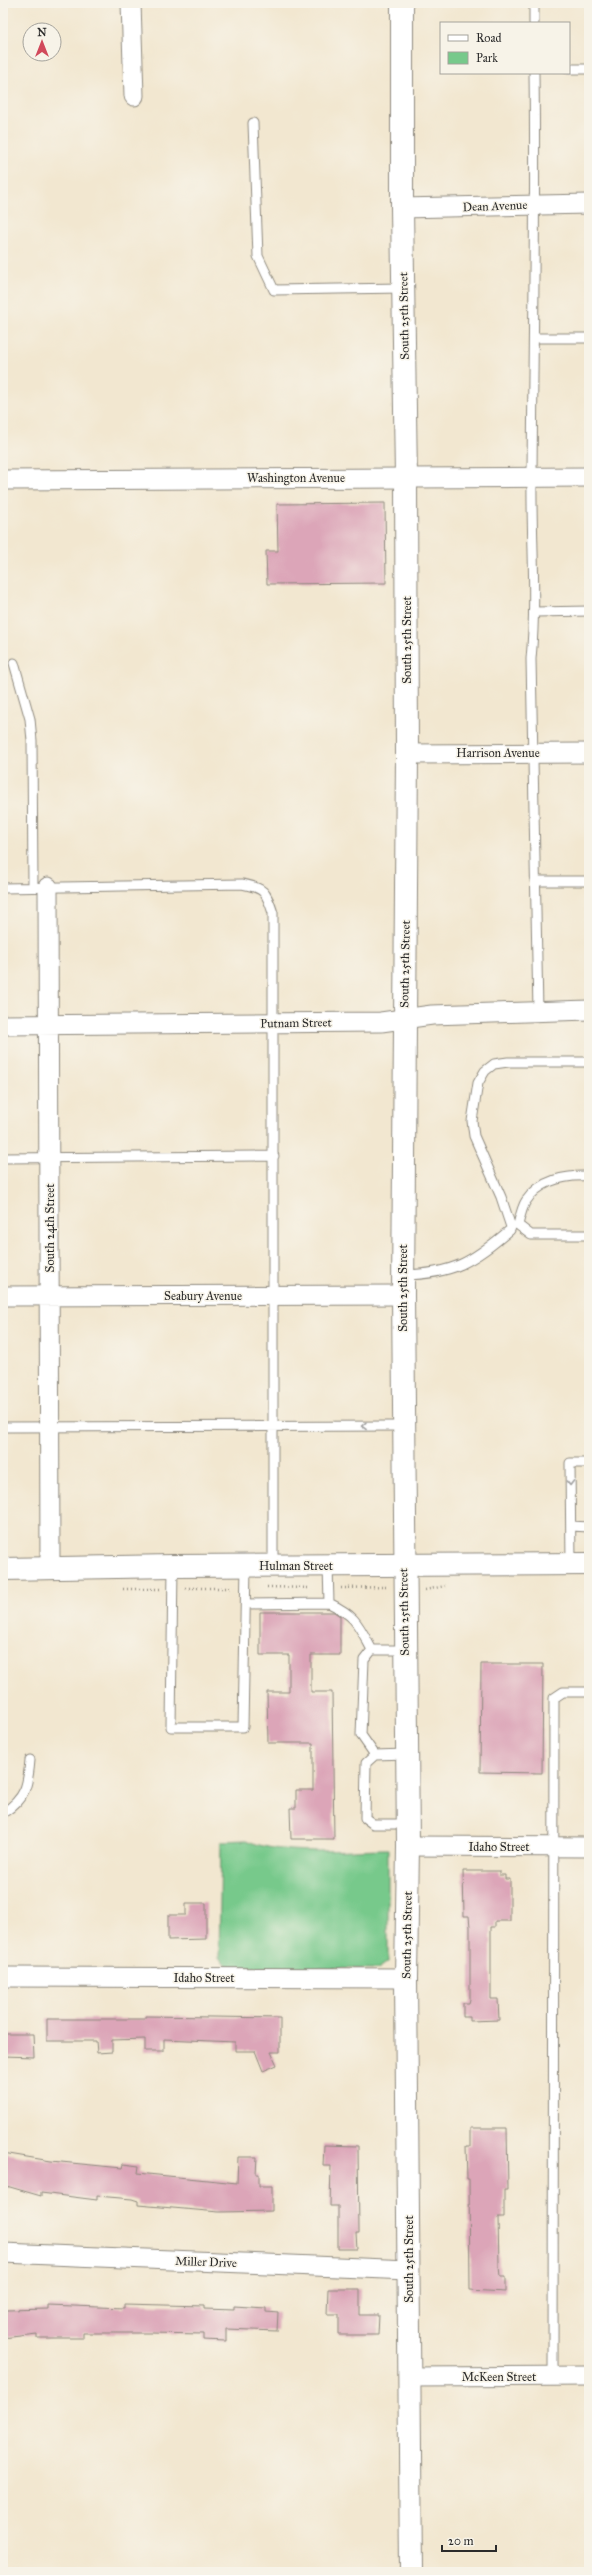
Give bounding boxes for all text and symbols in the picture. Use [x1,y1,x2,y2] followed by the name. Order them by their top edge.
[22,22,62,62] north arrow
[440,22,570,74] legend
[37,26,47,39] text: N
[476,31,502,45] text: Road
[476,51,498,65] text: Park
[462,198,528,214] street label: Dean Avenue
[396,271,412,360] street label: South 25th Street
[247,471,345,486] street label: Washington Avenue
[400,595,414,684] street label: South 25th Street
[456,746,540,760] street label: Harrison Avenue
[397,919,413,1008] street label: South 25th Street
[260,1015,333,1031] street label: Putnam Street
[43,1183,57,1272] street label: South 24th Street
[396,1243,410,1332] street label: South 25th Street
[164,1289,242,1303] street label: Seabury Avenue
[361,1422,367,1430] one-way arrow
[566,1480,575,1486] one-way arrow
[259,1559,334,1573] street label: Hulman Street
[396,1567,412,1656] street label: South 25th Street
[468,1840,530,1854] street label: Idaho Street
[399,1890,415,1979] street label: South 25th Street
[173,1971,235,1985] street label: Idaho Street
[402,2214,416,2303] street label: South 25th Street
[175,2254,237,2270] street label: Miller Drive
[462,2370,537,2384] street label: McKeen Street
[442,2527,496,2553] scale bar
[448,2534,474,2548] text: 20 m

